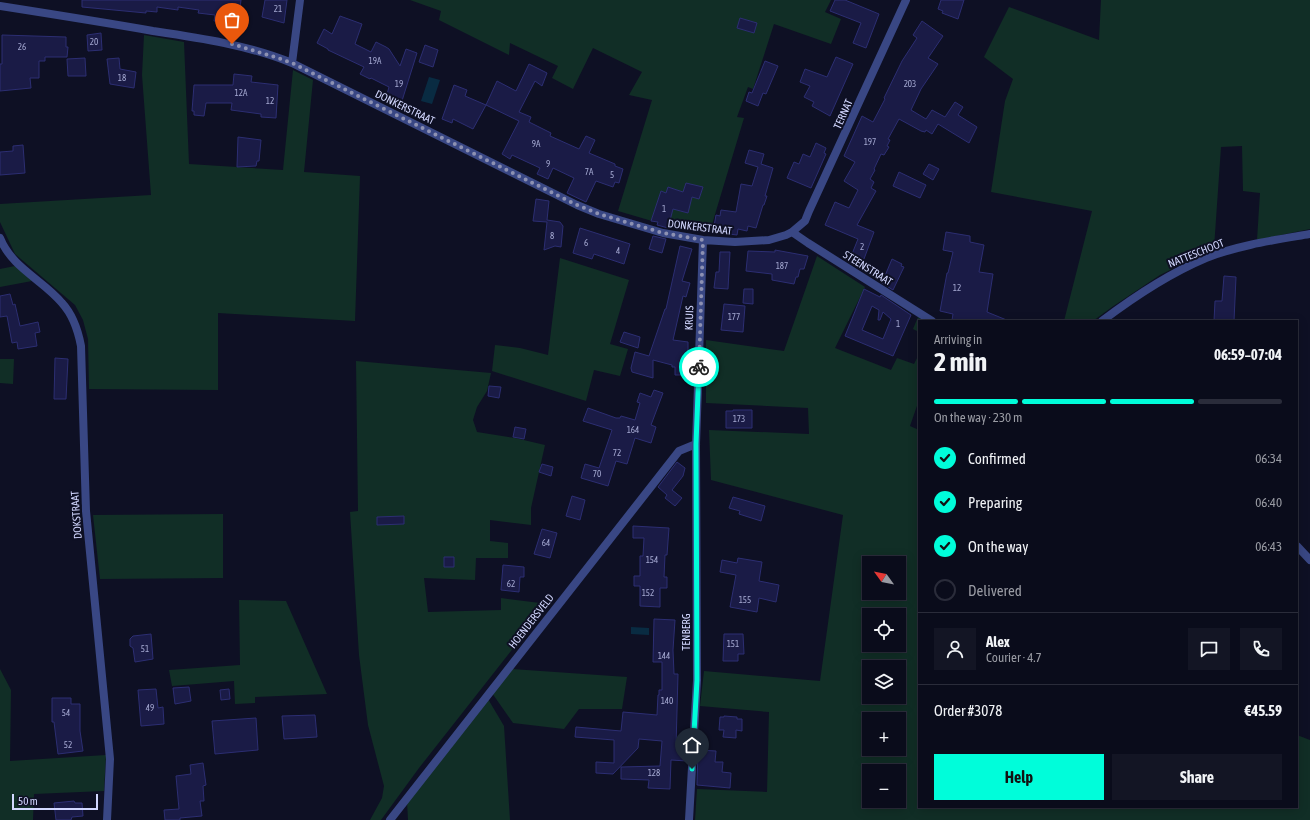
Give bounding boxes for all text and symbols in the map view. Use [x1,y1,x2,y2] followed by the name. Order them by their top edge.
[215,3,249,44] pin
[274,4,282,14] house number: 21
[221,9,243,31] icon: bag
[90,37,98,47] house number: 20
[18,42,26,52] house number: 26
[369,56,382,66] house number: 19A
[118,73,126,83] house number: 18
[395,79,403,89] house number: 19
[904,79,916,89] house number: 203
[373,87,437,127] street label: DONKERSTRAAT
[235,88,248,98] house number: 12A
[266,96,274,106] house number: 12
[831,97,855,131] street label: TERNAT
[864,137,876,147] house number: 197
[532,139,541,149] house number: 9A
[546,159,550,169] house number: 9
[585,167,594,177] house number: 7A
[610,170,614,180] house number: 5
[662,204,666,214] house number: 1
[667,217,733,237] street label: DONKERSTRAAT
[550,231,554,241] house number: 8
[1166,236,1226,270] street label: NATTESCHOOT
[584,238,588,248] house number: 6
[860,242,864,252] house number: 2
[616,246,620,256] house number: 4
[841,248,895,288] street label: STEENSTRAAT
[776,261,788,271] house number: 187
[953,283,961,293] house number: 12
[683,305,695,331] street label: KRUIS
[728,312,740,322] house number: 177
[896,319,900,329] house number: 1
[934,332,982,347] text: Arriving in
[1214,346,1282,363] text: 06:59–07:04
[679,347,719,387] courier
[934,347,987,377] text: 2 min
[688,356,710,378] icon: bike
[934,410,1022,425] text: On the way · 230 m
[733,414,745,424] house number: 173
[627,425,639,435] house number: 164
[934,447,956,469] icon: check
[613,448,621,458] house number: 72
[968,450,1026,467] text: Confirmed
[1255,451,1282,466] text: 06:34
[593,469,601,479] house number: 70
[68,490,84,539] street label: DOKSTRAAT
[934,491,956,513] icon: check
[968,494,1022,511] text: Preparing
[1255,495,1282,510] text: 06:40
[934,535,956,557] icon: check
[542,538,550,548] house number: 64
[968,538,1029,555] text: On the way
[1255,539,1282,554] text: 06:43
[646,555,658,565] house number: 154
[862,556,906,600] north arrow
[862,556,906,808] map controls
[507,579,515,589] house number: 62
[968,582,1022,599] text: Delivered
[642,588,654,598] house number: 152
[506,592,556,650] street label: HOENDERSVELD
[739,595,751,605] house number: 155
[862,608,906,652] button: locate
[680,613,692,651] street label: TENBERG
[934,628,976,670] button: person
[1188,628,1230,670] button: chat
[1240,628,1282,670] button: phone
[986,633,1010,650] text: Alex
[727,639,739,649] house number: 151
[141,644,149,654] house number: 51
[986,650,1042,665] text: Courier · 4.7
[658,651,670,661] house number: 144
[862,660,906,704] button: layers
[661,696,673,706] house number: 140
[934,702,1002,719] text: Order #3078
[1244,702,1282,719] text: €45.59
[146,703,154,713] house number: 49
[62,708,70,718] house number: 54
[862,712,906,756] button: +
[675,728,709,769] pin
[681,734,703,756] icon: home
[64,740,72,750] house number: 52
[934,754,1104,800] button: Help
[1112,754,1282,800] button: Share
[862,764,906,808] button: −
[648,768,660,778] house number: 128
[12,792,98,811] scale bar
[18,795,38,807] text: 50 m

